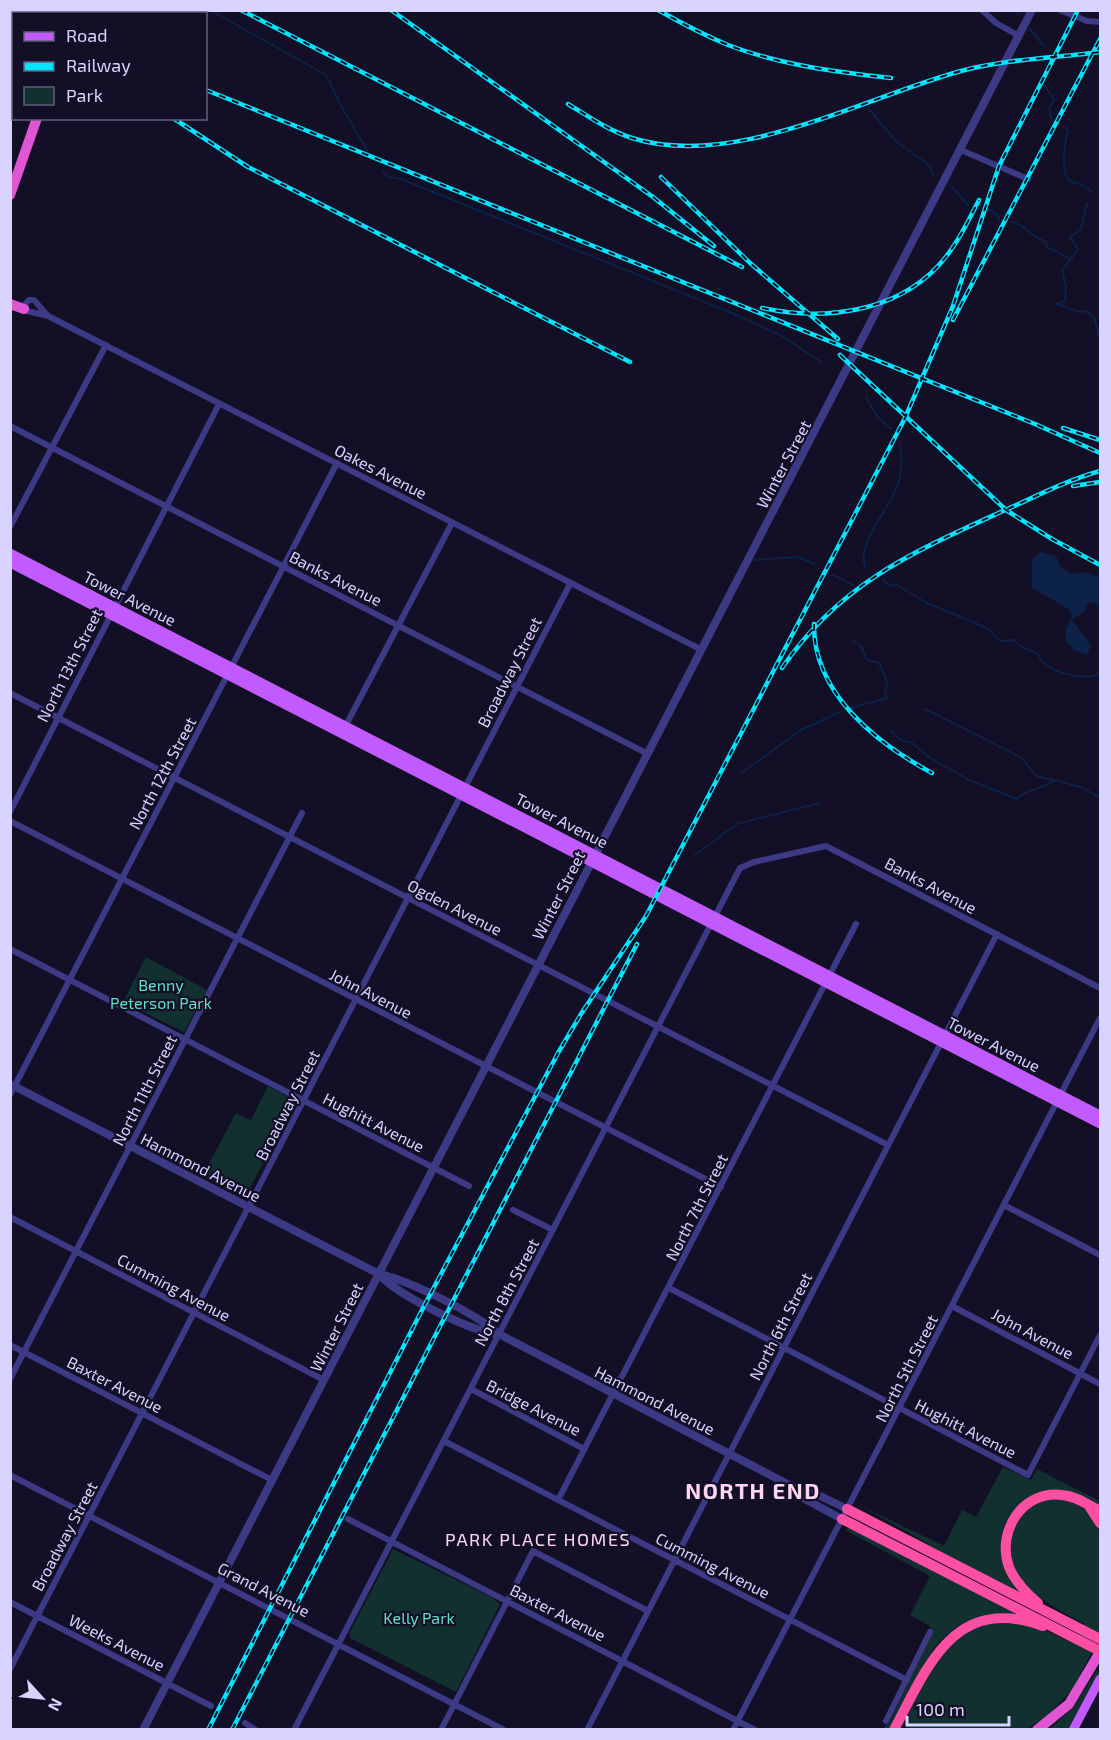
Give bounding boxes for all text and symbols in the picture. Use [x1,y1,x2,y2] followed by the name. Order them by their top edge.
[12,12,207,120] legend
[66,24,107,46] text: Road
[66,54,131,76] text: Railway
[66,84,103,106] text: Park
[752,417,814,511] street label: Winter Street
[332,440,430,502] street label: Oakes Avenue
[287,547,385,609] street label: Banks Avenue
[81,567,179,629] street label: Tower Avenue
[32,605,106,725] street label: North 13th Street
[473,614,545,730] street label: Broadway Street
[124,714,200,832] street label: North 12th Street
[513,789,611,851] street label: Tower Avenue
[527,847,589,943] street label: Winter Street
[882,853,980,917] street label: Banks Avenue
[405,875,505,939] street label: Ogden Avenue
[327,964,415,1022] street label: John Avenue
[110,975,212,1012] park label: Benny Peterson Park
[945,1013,1043,1075] street label: Tower Avenue
[108,1031,180,1149] street label: North 11th Street
[251,1047,323,1163] street label: Broadway Street
[320,1088,428,1156] street label: Hughitt Avenue
[138,1129,264,1205] street label: Hammond Avenue
[661,1150,731,1264] street label: North 7th Street
[470,1235,542,1349] street label: North 8th Street
[114,1249,234,1325] street label: Cumming Avenue
[745,1269,815,1383] street label: North 6th Street
[305,1279,367,1375] street label: Winter Street
[989,1304,1077,1362] street label: John Avenue
[871,1311,941,1425] street label: North 5th Street
[64,1352,166,1416] street label: Baxter Avenue
[592,1362,718,1438] street label: Hammond Avenue
[483,1375,585,1439] street label: Bridge Avenue
[912,1394,1020,1462] street label: Hughitt Avenue
[685,1477,821,1503] district label: NORTH END
[27,1478,101,1594] street label: Broadway Street
[445,1528,631,1550] district label: PARK PLACE HOMES
[653,1528,773,1602] street label: Cumming Avenue
[215,1558,313,1620] street label: Grand Avenue
[507,1580,609,1644] street label: Baxter Avenue
[383,1608,455,1627] park label: Kelly Park
[66,1610,168,1674] street label: Weeks Avenue
[12,1668,72,1728] north arrow
[907,1689,1009,1727] scale bar
[45,1696,67,1715] text: N
[916,1698,965,1720] text: 100 m

